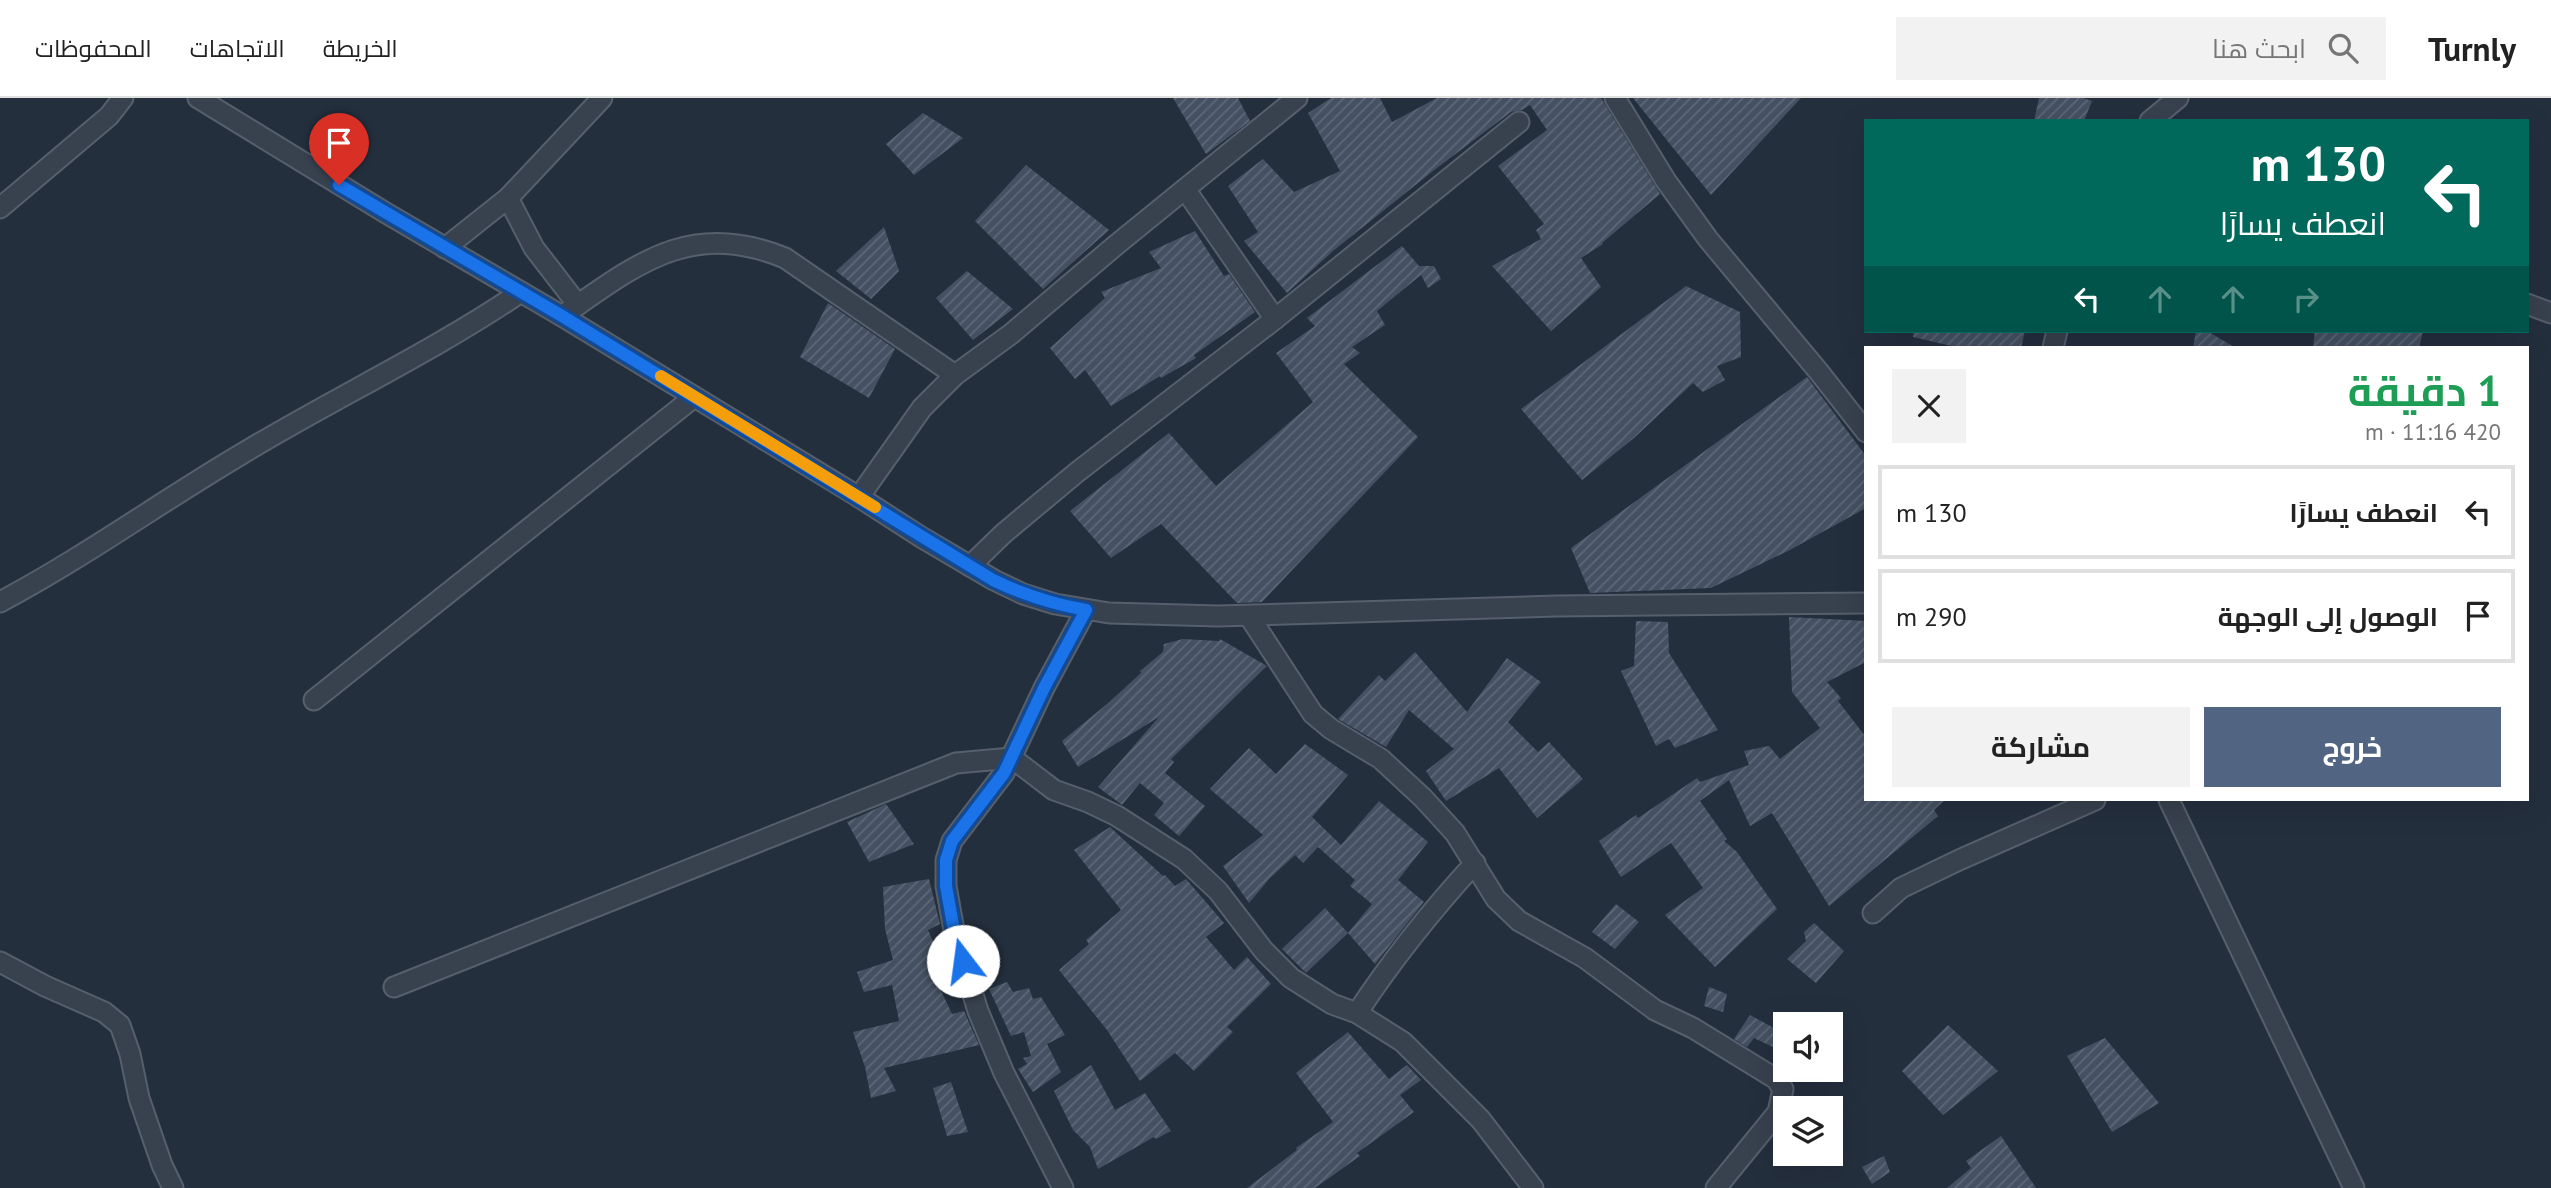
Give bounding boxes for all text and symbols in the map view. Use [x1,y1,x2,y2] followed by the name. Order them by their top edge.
[1896,17,2386,80] search box
[2428,27,2516,70] text: Turnly
[2324,29,2362,67] icon: search
[2212,32,2306,65] text: ابحث هنا
[35,33,152,64] text: المحفوظات
[190,33,285,64] text: الاتجاهات
[323,33,398,64] text: الخريطة
[309,113,369,185] pin
[320,124,358,162] icon: arrive
[2251,131,2386,195] text: 130 m
[2410,147,2501,238] icon: left
[2220,202,2386,244] text: انعطف يسارًا
[2068,280,2106,318] icon: left
[2141,280,2179,318] icon: ahead
[2214,280,2252,318] icon: ahead
[2287,280,2325,318] icon: right
[2348,363,2501,418] text: 1 دقيقة
[1892,369,1966,443] button: close
[2365,417,2501,446] text: 420 m · 11:16
[2459,493,2497,531] icon: left
[1896,496,1967,529] text: 130 m
[2290,496,2438,529] text: انعطف يسارًا
[2459,597,2497,635] icon: arrive
[1896,600,1967,633] text: 290 m
[2218,600,2438,633] text: الوصول إلى الوجهة
[1892,707,2190,787] button: مشاركة
[2204,707,2501,787] button: خروج
[926,924,1000,998] position arrow
[1773,1012,1843,1166] map controls
[1773,1012,1843,1082] button: sound
[1773,1096,1843,1166] button: layers

